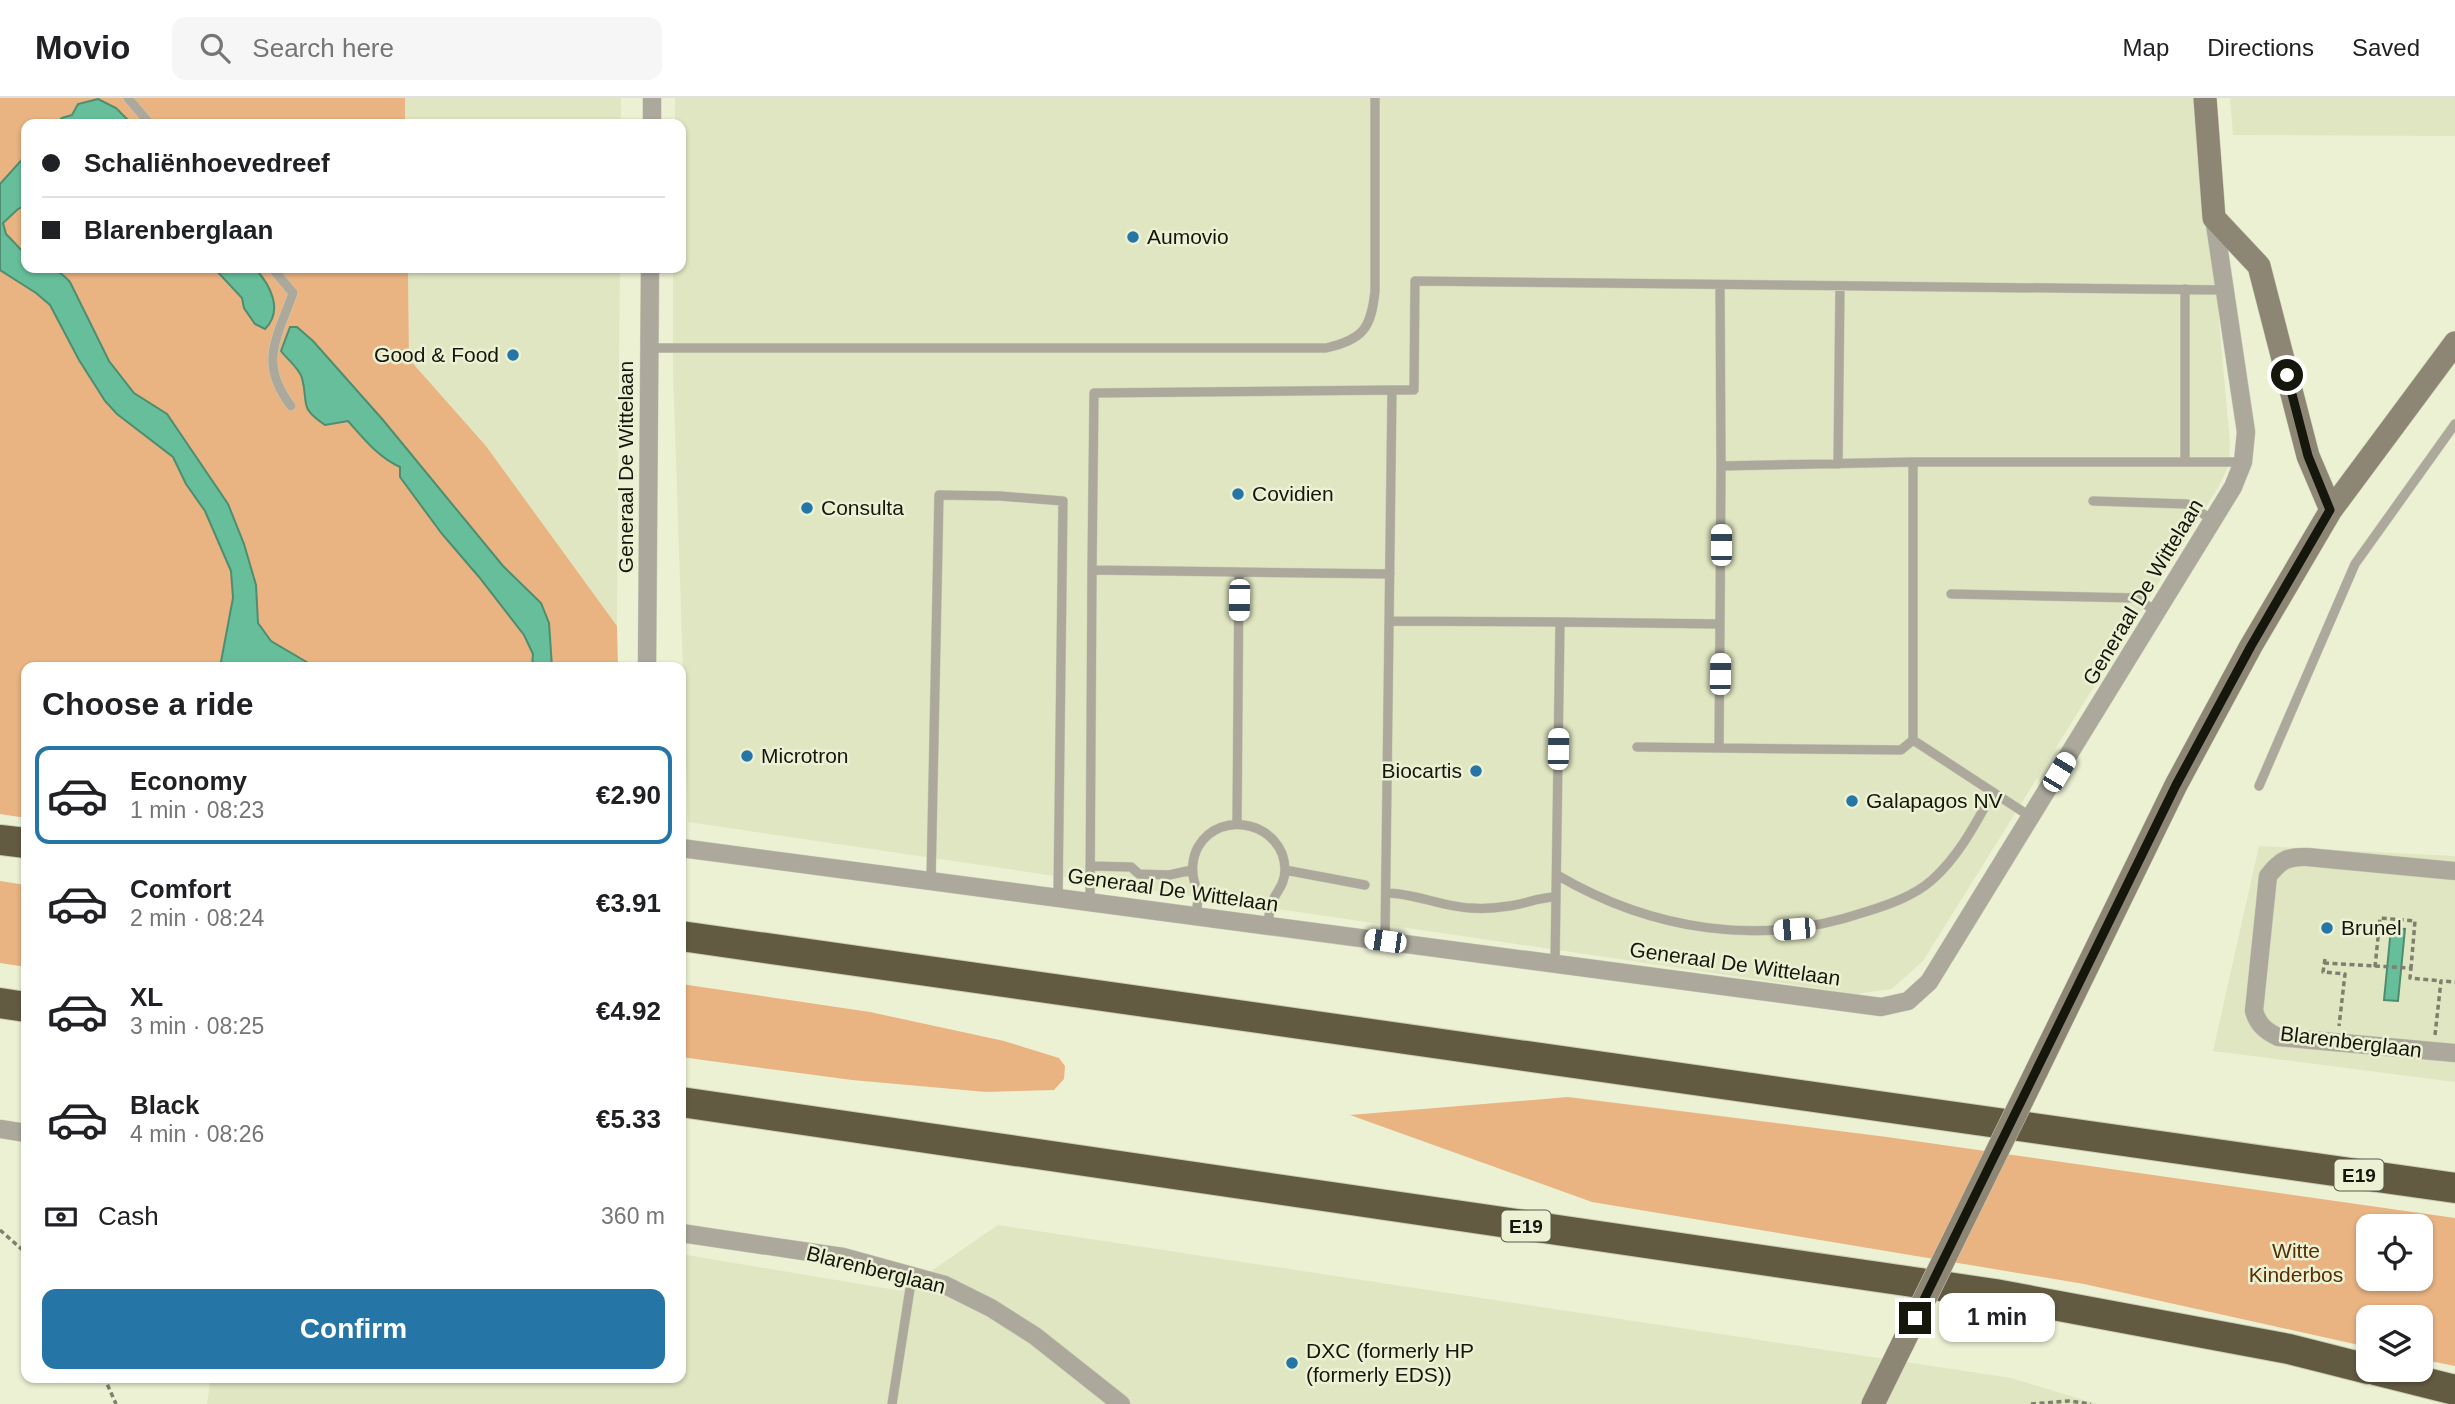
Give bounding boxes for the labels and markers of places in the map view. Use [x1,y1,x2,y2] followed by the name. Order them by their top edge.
[1147,225,1229,248] place label: Aumovio
[1125,229,1141,245] marker: Aumovio
[374,343,499,366] place label: Good & Food
[505,347,521,363] marker: Good & Food
[1252,482,1334,505] place label: Covidien
[1230,486,1246,502] marker: Covidien
[821,496,904,519] place label: Consulta
[799,500,815,516] marker: Consulta
[761,744,849,767] place label: Microtron
[739,748,755,764] marker: Microtron
[1381,759,1462,782] place label: Biocartis
[1468,763,1484,779] marker: Biocartis
[1866,789,2003,812] place label: Galapagos NV
[1844,793,1860,809] marker: Galapagos NV
[2341,916,2402,939] place label: Brunel
[2319,920,2335,936] marker: Brunel
[1306,1339,1474,1386] place label: DXC (formerly HP (formerly EDS))
[1284,1355,1300,1371] marker: DXC (formerly HP (formerly EDS))

